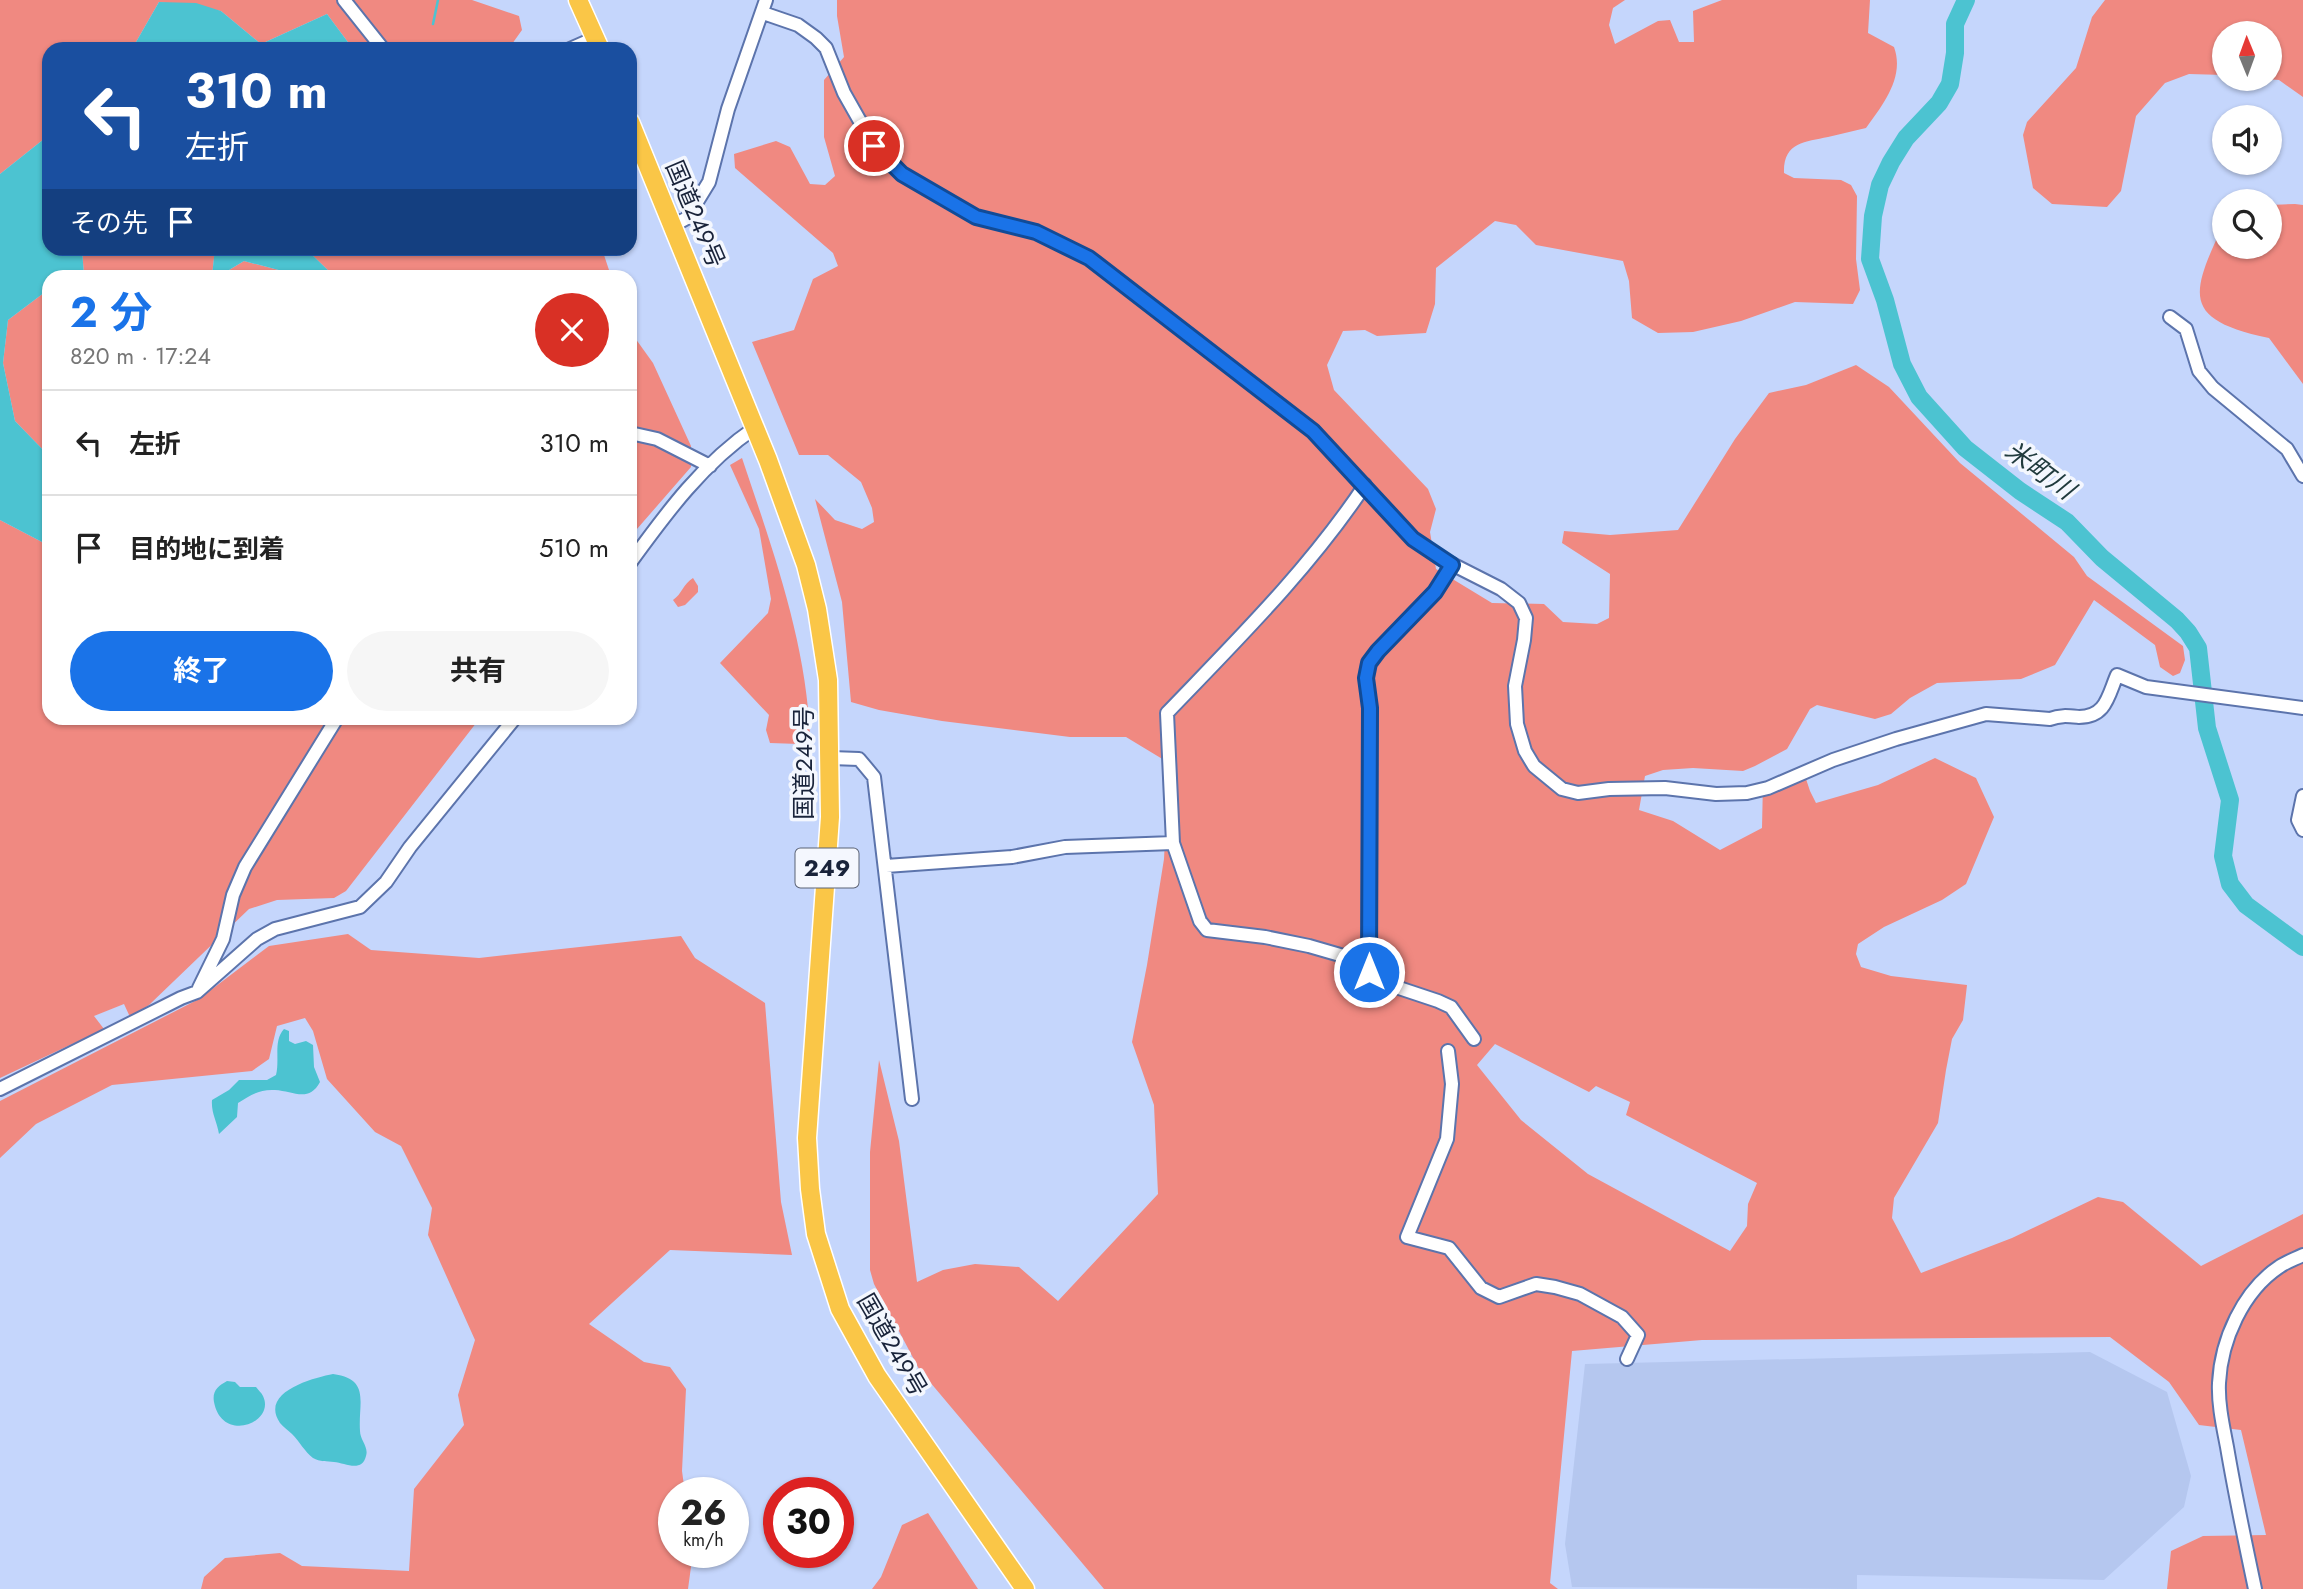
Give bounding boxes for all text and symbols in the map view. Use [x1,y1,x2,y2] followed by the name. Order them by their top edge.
[2212,21,2282,91] north arrow
[2212,21,2282,259] map controls
[185,56,328,126] text: 310 m
[70,70,161,161] icon: left
[2212,105,2282,175] button: sound
[844,116,904,176] pin
[185,124,249,170] text: 左折
[855,127,893,165] icon: arrive
[657,155,734,273] street label: 国道249号
[2212,189,2282,259] button: search
[162,203,200,241] icon: arrive
[70,204,148,242] text: その先
[70,282,152,343] text: 2 分
[535,293,609,367] button: close
[70,339,211,373] text: 820 m · 17:24
[70,424,108,462] icon: left
[539,424,609,462] text: 310 m
[129,425,181,463] text: 左折
[1997,432,2085,510] water label: 米町川
[70,529,108,567] icon: arrive
[539,529,609,567] text: 510 m
[129,530,285,568] text: 目的地に到着
[70,631,333,711] button: 終了
[347,631,609,711] button: 共有
[786,706,821,820] street label: 国道249号
[796,848,858,888] road number: 249
[1332,935,1406,1009] position arrow
[849,1287,936,1403] street label: 国道249号
[763,1477,854,1568] speed limit sign: 30
[680,1488,727,1538] text: 26
[683,1527,724,1553] text: km/h

